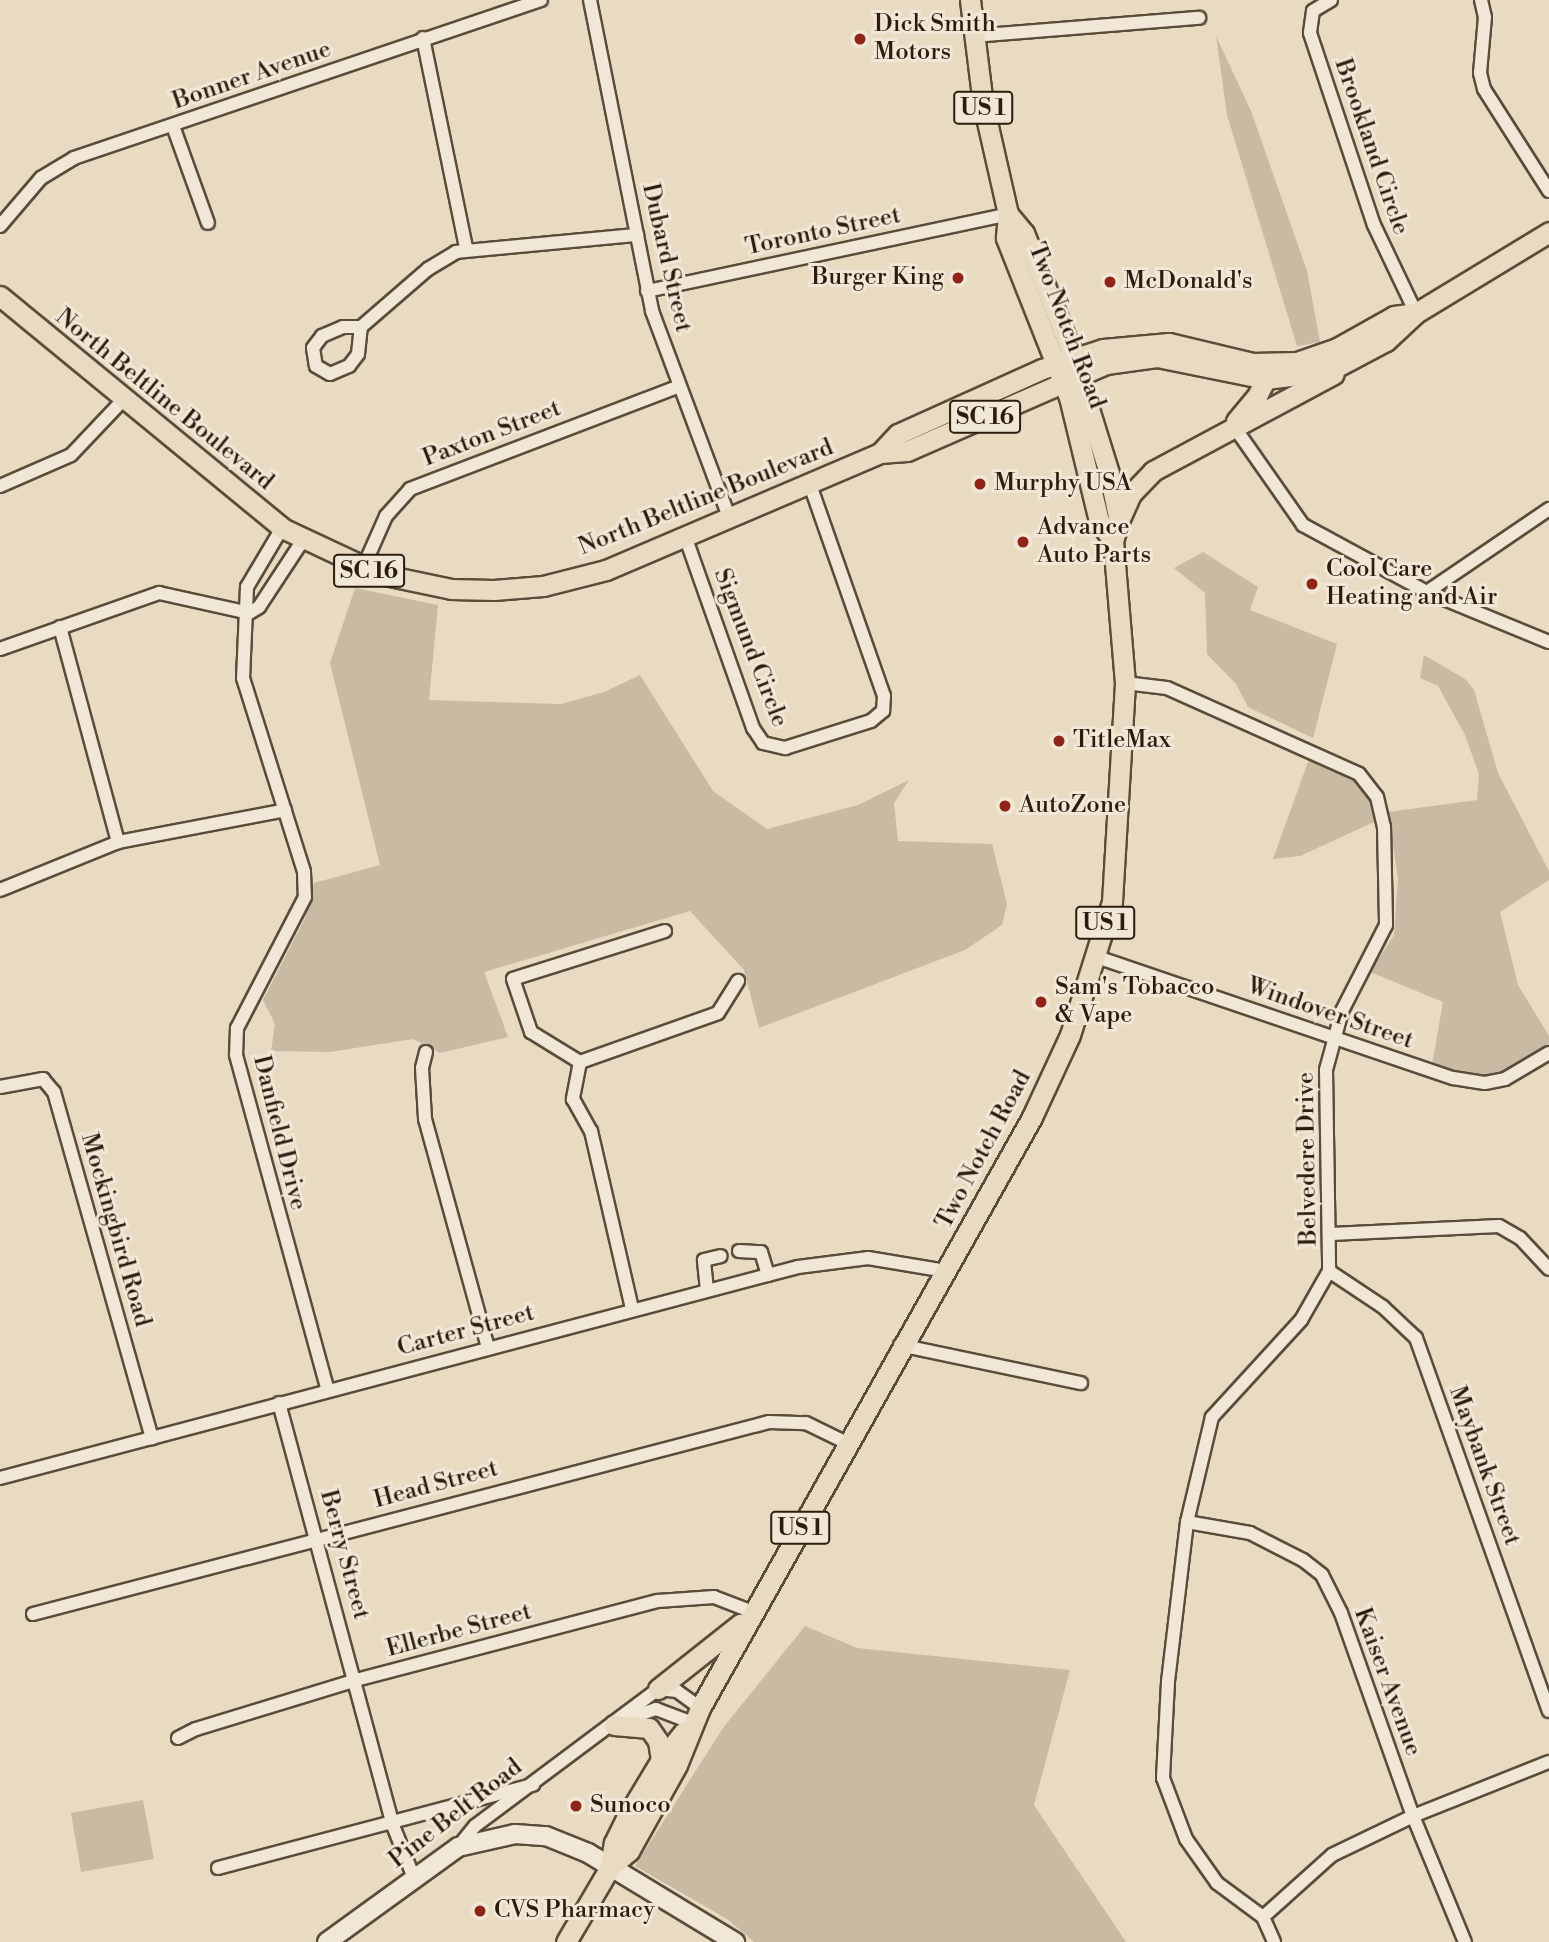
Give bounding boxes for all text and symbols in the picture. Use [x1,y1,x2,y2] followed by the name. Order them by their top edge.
[874,11,996,67] place label: Dick Smith Motors
[852,31,868,47] marker: Dick Smith Motors
[169,35,335,117] street label: Bonner Avenue
[1327,55,1415,239] street label: Brookland Circle
[951,88,1014,128] road number: US 1
[635,181,697,335] street label: Dubard Street
[743,202,903,262] street label: Toronto Street
[1021,239,1111,413] street label: Two Notch Road
[812,264,944,292] place label: Burger King
[1124,268,1253,296] place label: McDonald's
[950,270,966,286] marker: Burger King
[1102,274,1118,290] marker: McDonald's
[49,303,279,497] street label: North Beltline Boulevard
[419,394,565,474] street label: Paxton Street
[948,398,1022,436] road number: SC 16
[574,434,838,562] street label: North Beltline Boulevard
[994,470,1132,498] place label: Murphy USA
[972,476,988,492] marker: Murphy USA
[1037,514,1151,570] place label: Advance Auto Parts
[1015,534,1031,550] marker: Advance Auto Parts
[332,552,406,590] road number: SC 16
[1326,556,1497,612] place label: Cool Care Heating and Air
[707,565,793,731] street label: Sigmund Circle
[1304,576,1320,592] marker: Cool Care Heating and Air
[1073,727,1171,755] place label: TitleMax
[1051,733,1067,749] marker: TitleMax
[1019,792,1126,820] place label: AutoZone
[997,798,1013,814] marker: AutoZone
[1074,904,1136,942] road number: US 1
[1243,972,1417,1056] street label: Windover Street
[1055,974,1215,1030] place label: Sam's Tobacco & Vape
[1033,994,1049,1010] marker: Sam's Tobacco & Vape
[246,1053,312,1213] street label: Danfield Drive
[930,1066,1038,1234] street label: Two Notch Road
[1292,1072,1324,1246] street label: Belvedere Drive
[74,1130,156,1330] street label: Mockingbird Road
[394,1299,538,1363] street label: Carter Street
[1442,1382,1526,1550] street label: Maybank Street
[371,1455,501,1515] street label: Head Street
[313,1487,375,1623] street label: Berry Street
[768,1508,832,1548] road number: US 1
[383,1598,535,1664] street label: Ellerbe Street
[1347,1604,1427,1760] street label: Kaiser Avenue
[384,1753,528,1875] street label: Pine Belt Road
[590,1792,671,1820] place label: Sunoco
[568,1798,584,1814] marker: Sunoco
[494,1897,655,1925] place label: CVS Pharmacy
[472,1903,488,1919] marker: CVS Pharmacy

